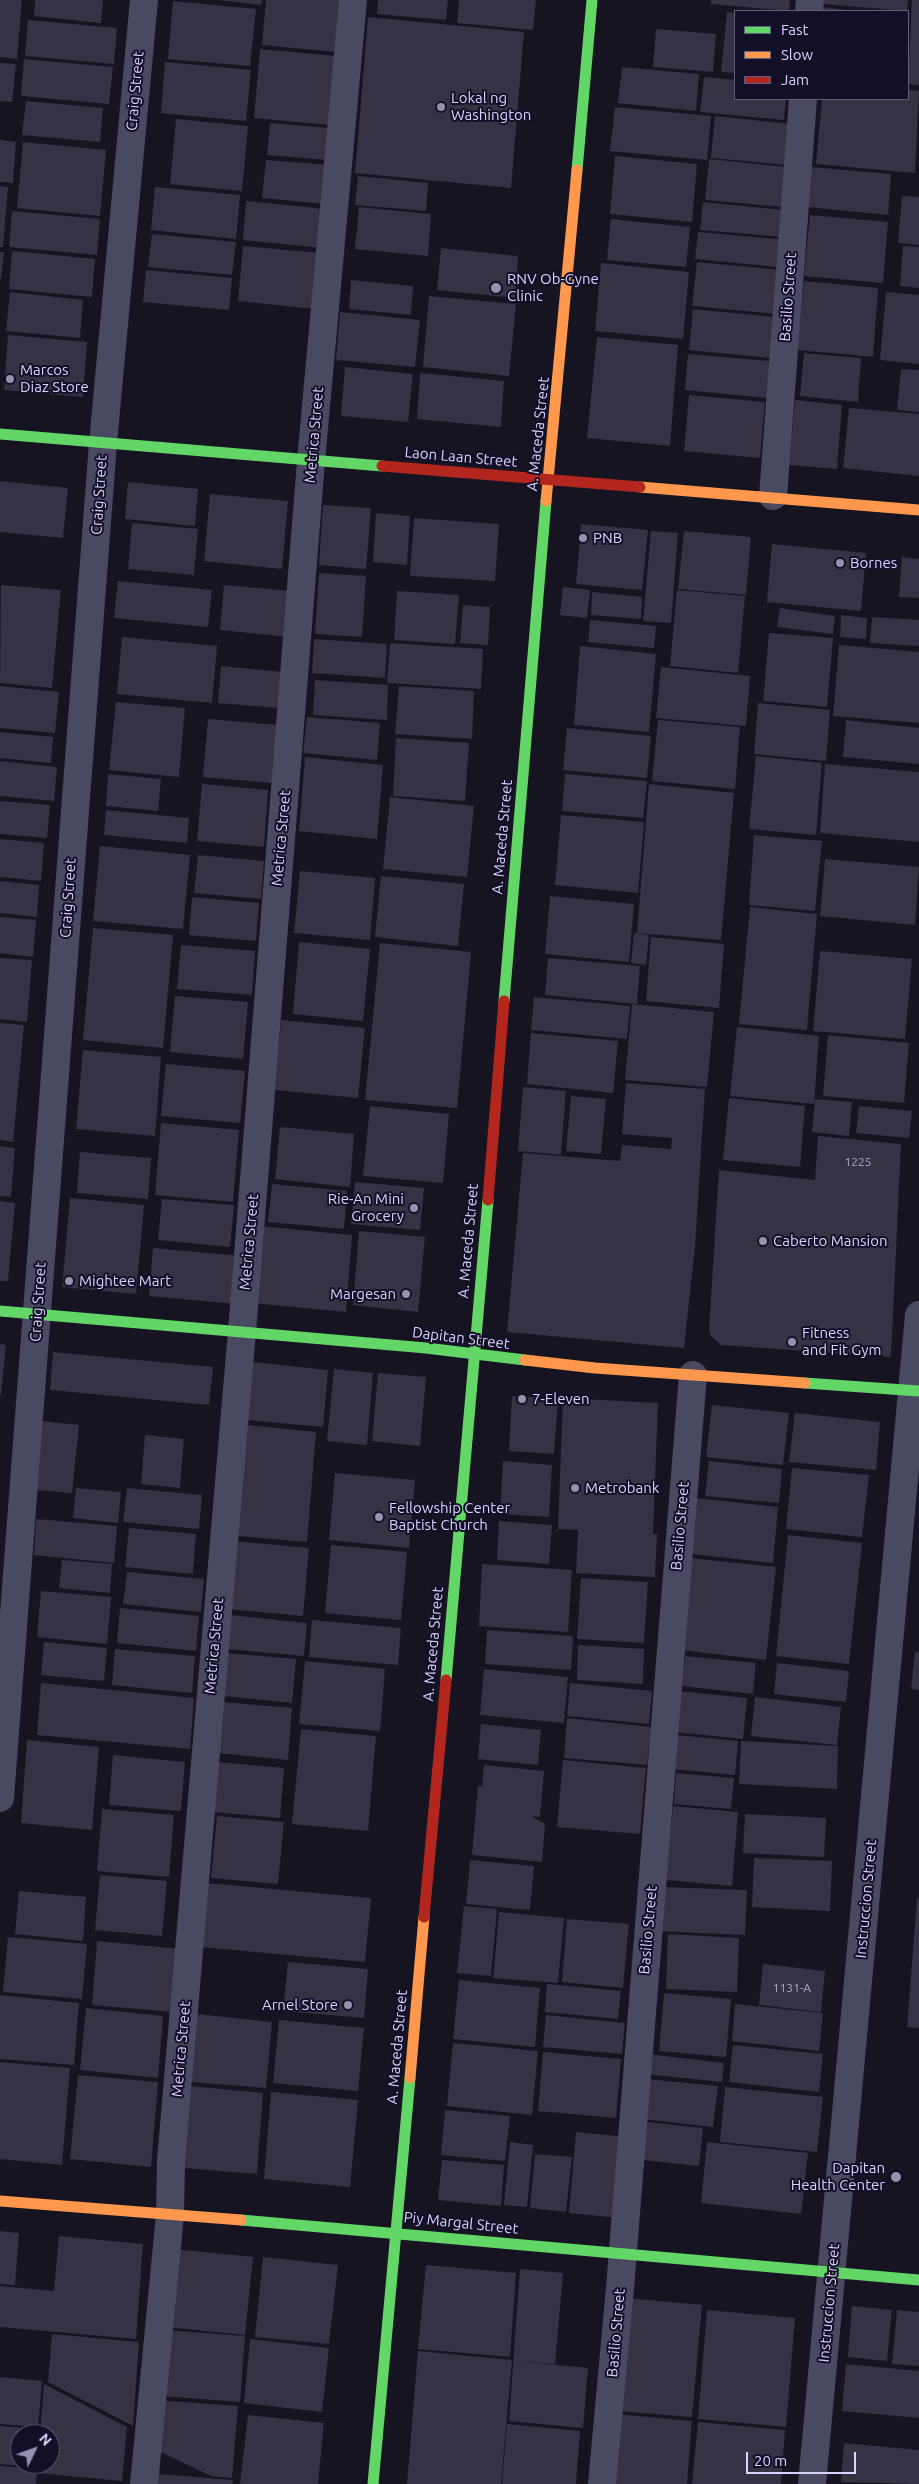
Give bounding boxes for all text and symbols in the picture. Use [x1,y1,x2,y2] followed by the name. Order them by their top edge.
[734,10,909,100] legend
[781,21,808,38] text: Fast
[781,46,813,63] text: Slow
[123,50,147,132] street label: Craig Street
[781,71,809,88] text: Jam
[451,89,531,124] place label: Lokal ng Washington
[435,101,447,113] marker: Lokal ng Washington
[776,252,800,342] street label: Basilio Street
[507,270,599,305] place label: RNV Ob-Gyne Clinic
[489,281,503,295] marker: RNV Ob-Gyne Clinic
[20,361,89,396] place label: Marcos Diaz Store
[4,373,16,385] marker: Marcos Diaz Store
[523,376,553,492] street label: A. Maceda Street
[301,386,327,484] street label: Metrica Street
[404,443,518,471] street label: Laon Laan Street
[87,454,111,536] street label: Craig Street
[593,529,622,547] place label: PNB
[577,532,589,544] marker: PNB
[850,554,897,572] place label: Bornes
[834,557,846,569] marker: Bornes
[488,779,516,895] street label: A. Maceda Street
[268,789,294,887] street label: Metrica Street
[56,857,80,939] street label: Craig Street
[844,1155,872,1169] house number: 1225
[454,1183,482,1299] street label: A. Maceda Street
[328,1190,404,1225] place label: Rie-An Mini Grocery
[236,1193,262,1291] street label: Metrica Street
[408,1202,420,1214] marker: Rie-An Mini Grocery
[773,1232,888,1250] place label: Caberto Mansion
[757,1235,769,1247] marker: Caberto Mansion
[26,1261,50,1343] street label: Craig Street
[79,1272,171,1290] place label: Mightee Mart
[63,1275,75,1287] marker: Mightee Mart
[330,1285,396,1303] place label: Margesan
[400,1288,412,1300] marker: Margesan
[411,1323,511,1353] street label: Dapitan Street
[802,1324,881,1359] place label: Fitness and Fit Gym
[786,1336,798,1348] marker: Fitness and Fit Gym
[532,1390,590,1408] place label: 7-Eleven
[516,1393,528,1405] marker: 7-Eleven
[585,1479,659,1497] place label: Metrobank
[667,1481,693,1571] street label: Basilio Street
[569,1482,581,1494] marker: Metrobank
[389,1499,510,1534] place label: Fellowship Center Baptist Church
[373,1511,385,1523] marker: Fellowship Center Baptist Church
[419,1586,447,1702] street label: A. Maceda Street
[201,1597,227,1695] street label: Metrica Street
[852,1839,880,1959] street label: Instruccion Street
[635,1885,661,1975] street label: Basilio Street
[773,1981,811,1995] house number: 1131-A
[383,1989,411,2105] street label: A. Maceda Street
[262,1996,338,2014] place label: Arnel Store
[342,1999,354,2011] marker: Arnel Store
[168,2000,194,2098] street label: Metrica Street
[791,2159,885,2194] place label: Dapitan Health Center
[889,2170,903,2184] marker: Dapitan Health Center
[403,2208,519,2238] street label: Piy Margal Street
[815,2243,843,2363] street label: Instruccion Street
[603,2288,629,2378] street label: Basilio Street
[10,2424,60,2474] north arrow
[36,2430,55,2449] text: N
[749,2442,859,2474] scale bar
[754,2452,787,2469] text: 20 m

